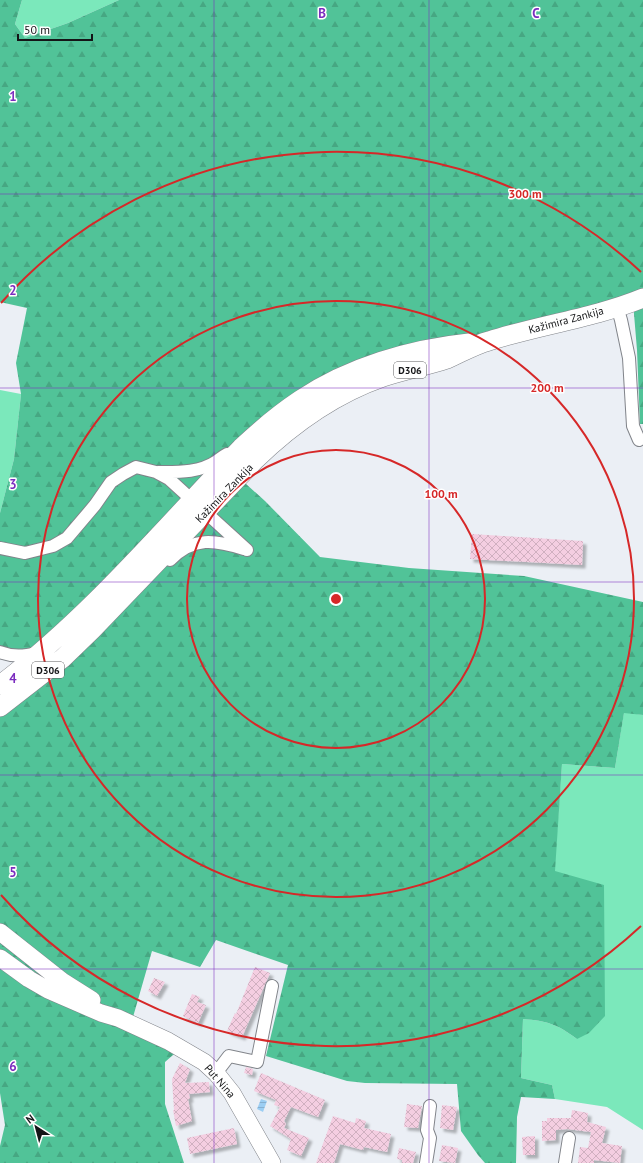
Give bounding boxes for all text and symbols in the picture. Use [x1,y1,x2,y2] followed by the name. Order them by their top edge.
[318,5,326,22] text: B
[532,5,540,22] text: C
[18,16,92,42] scale bar
[24,22,50,37] text: 50 m
[9,88,17,105] text: 1
[508,186,542,201] text: 300 m
[9,282,17,299] text: 2
[527,303,605,337] street label: Kažimira Zankija
[394,362,426,378] road number: D306
[530,380,564,395] text: 200 m
[192,460,256,526] street label: Kažimira Zankija
[9,476,17,493] text: 3
[424,486,458,501] text: 100 m
[329,592,343,606] centre of rings
[32,662,64,678] road number: D306
[9,670,17,687] text: 4
[9,864,17,881] text: 5
[9,1058,17,1075] text: 6
[202,1061,238,1101] street label: Put Nina
[16,1107,56,1147] north arrow
[23,1111,37,1127] text: N

